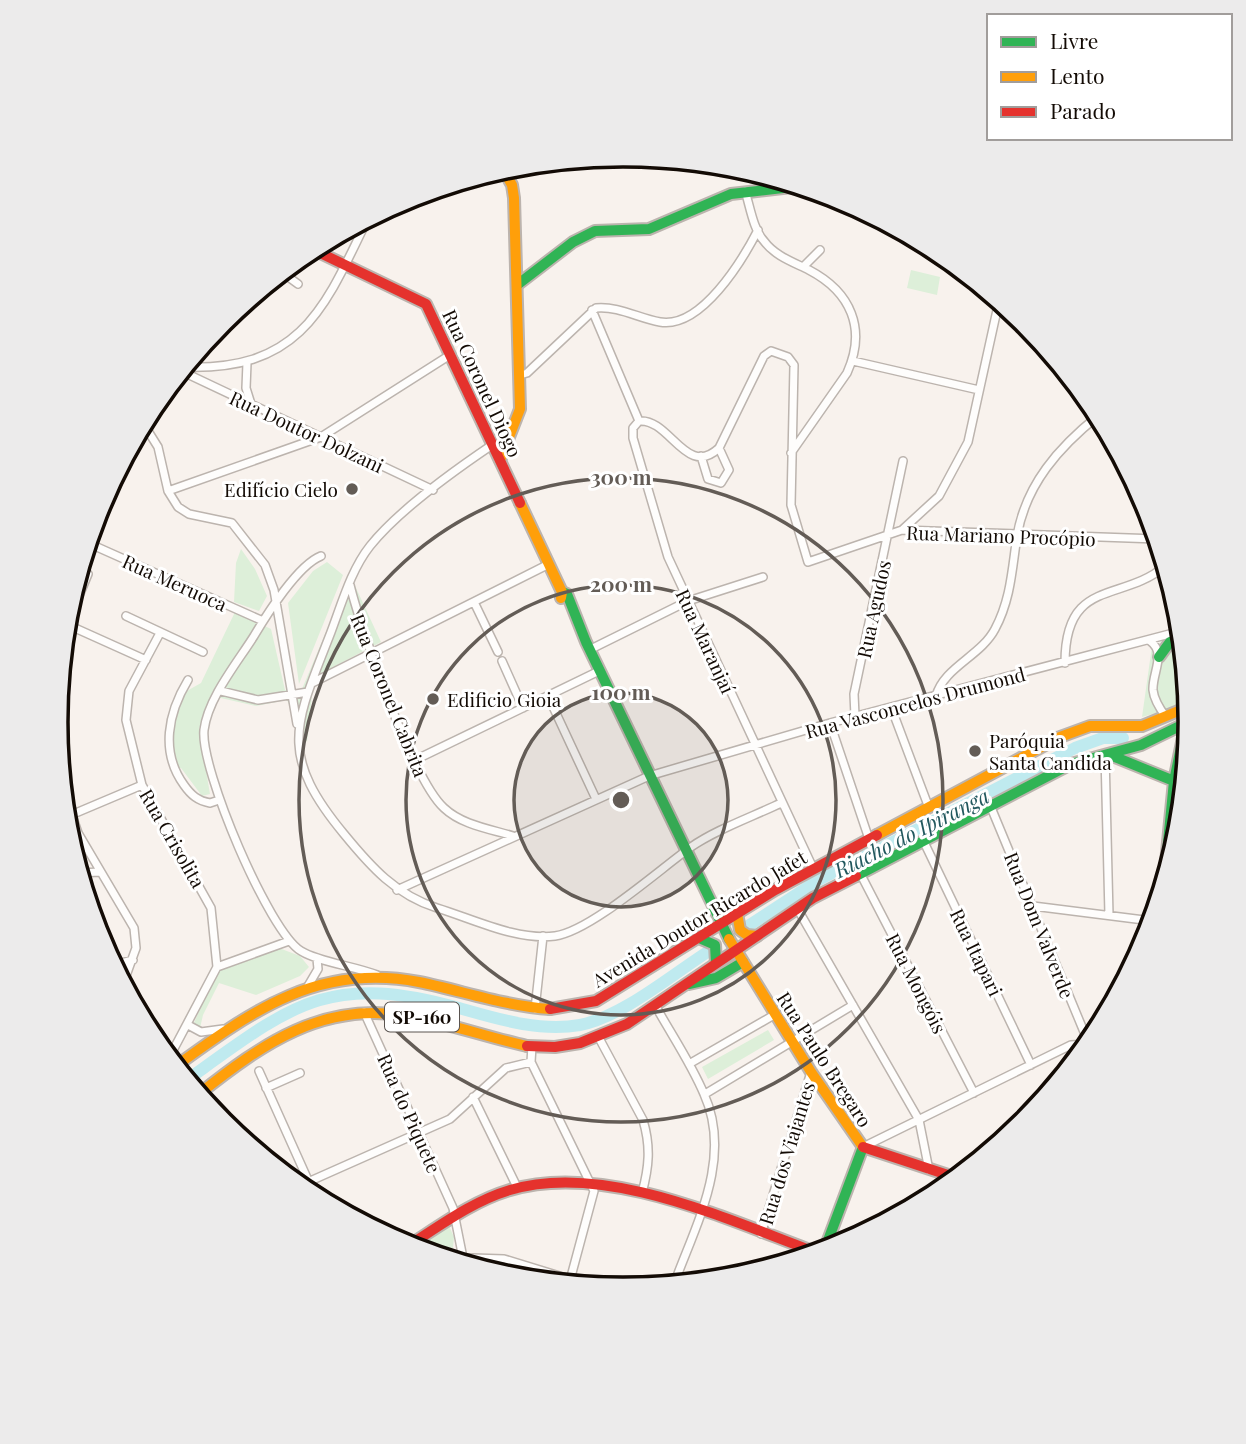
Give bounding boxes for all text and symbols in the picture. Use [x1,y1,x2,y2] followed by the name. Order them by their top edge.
[987,14,1232,140] legend
[1050,26,1098,54] text: Livre
[1050,61,1104,89] text: Lento
[1050,96,1116,124] text: Parado
[437,305,529,461] street label: Rua Coronel Diogo
[226,384,389,478] street label: Rua Doutor Dolzani
[590,462,652,490] text: 300 m
[224,476,338,502] place label: Edifício Cielo
[344,481,360,497] marker: Edifício Cielo
[906,519,1096,551] street label: Rua Mariano Procópio
[119,547,232,617] street label: Rua Meruoca
[850,558,896,660] street label: Rua Agudos
[590,569,652,597] text: 200 m
[670,584,742,698] street label: Rua Maranjaí
[345,610,435,781] street label: Rua Coronel Cabrita
[802,660,1028,744] street label: Rua Vasconcelos Drumond
[591,677,651,705] text: 100 m
[447,686,562,712] place label: Edificio Gioia
[425,691,441,707] marker: Edificio Gioia
[989,727,1112,775] place label: Paróquia Santa Candida
[967,743,983,759] marker: Paróquia Santa Candida
[828,781,994,884] water label: Riacho do Ipiranga
[134,784,212,893] street label: Rua Crisolita
[609,788,633,812] centre of rings
[586,843,811,993] street label: Avenida Doutor Ricardo Jafet
[999,848,1081,1002] street label: Rua Dom Valverde
[945,904,1010,1000] street label: Rua Itapari
[881,928,953,1038] street label: Rua Mongóis
[772,986,878,1132] street label: Rua Paulo Bregaro
[385,1002,459,1032] road number: SP-160
[372,1049,448,1177] street label: Rua do Piquete
[752,1078,820,1228] street label: Rua dos Viajantes

